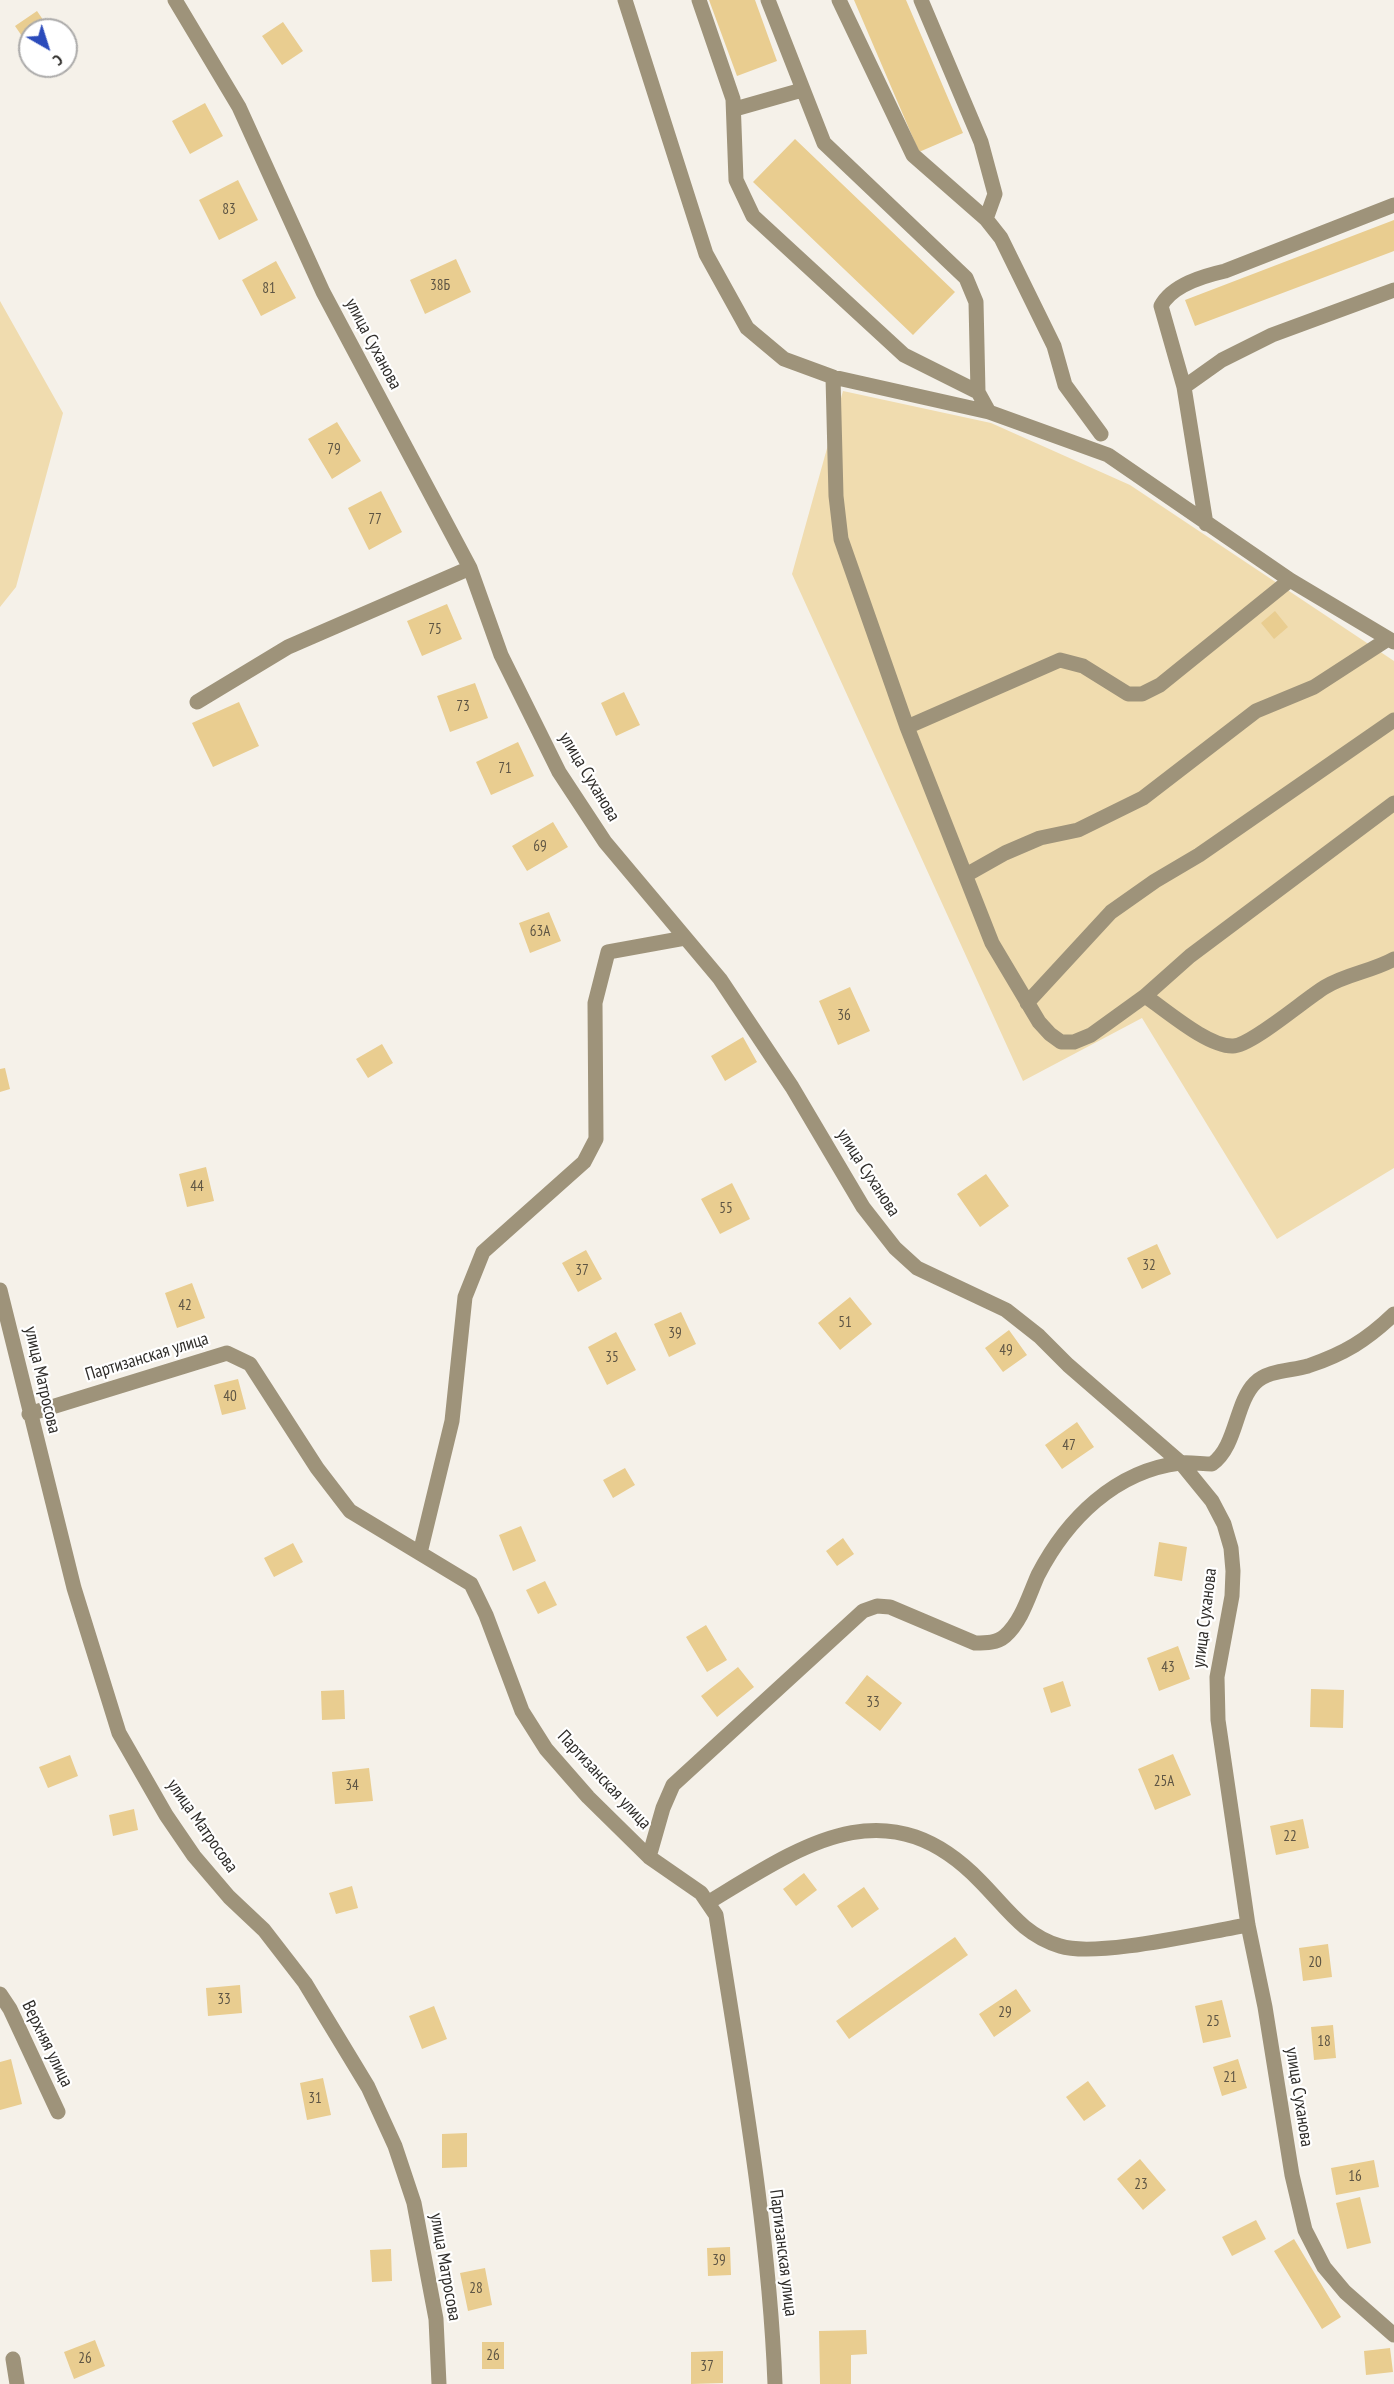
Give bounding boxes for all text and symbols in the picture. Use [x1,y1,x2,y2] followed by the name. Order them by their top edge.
[18,18,78,78] north arrow
[49,50,67,71] text: С
[222,201,236,219] house number: 83
[430,277,450,295] house number: 38Б
[262,280,276,298] house number: 81
[340,295,406,393] street label: улица Суханова
[327,441,341,459] house number: 79
[368,511,382,529] house number: 77
[428,621,442,639] house number: 75
[456,698,470,716] house number: 73
[554,728,624,826] street label: улица Суханова
[498,760,512,778] house number: 71
[533,838,547,856] house number: 69
[530,923,550,941] house number: 63А
[837,1007,851,1025] house number: 36
[832,1125,904,1221] street label: улица Суханова
[190,1178,204,1196] house number: 44
[719,1200,733,1218] house number: 55
[1142,1257,1156,1275] house number: 32
[575,1262,589,1280] house number: 37
[178,1297,192,1315] house number: 42
[838,1314,852,1332] house number: 51
[19,1324,65,1436] street label: улица Матросова
[668,1325,682,1343] house number: 39
[83,1328,211,1386] street label: Партизанская улица
[999,1342,1013,1360] house number: 49
[605,1349,619,1367] house number: 35
[223,1388,237,1406] house number: 40
[1062,1437,1076,1455] house number: 47
[1188,1567,1222,1669] street label: улица Суханова
[1161,1659,1175,1677] house number: 43
[866,1694,880,1712] house number: 33
[553,1726,655,1834] street label: Партизанская улица
[1154,1773,1174,1791] house number: 25А
[162,1775,242,1877] street label: улица Матросова
[345,1777,359,1795] house number: 34
[1283,1828,1297,1846] house number: 22
[1308,1954,1322,1972] house number: 20
[217,1991,231,2009] house number: 33
[17,1997,77,2091] street label: Верхняя улица
[998,2004,1012,2022] house number: 29
[1206,2013,1220,2031] house number: 25
[1317,2033,1331,2051] house number: 18
[1280,2046,1318,2148] street label: улица Суханова
[1223,2069,1237,2087] house number: 21
[308,2090,322,2108] house number: 31
[1348,2168,1362,2186] house number: 16
[1134,2176,1148,2194] house number: 23
[765,2188,801,2318] street label: Партизанская улица
[425,2211,465,2323] street label: улица Матросова
[712,2252,726,2270] house number: 39
[469,2280,483,2298] house number: 28
[486,2347,500,2365] house number: 26
[78,2350,92,2368] house number: 26
[700,2358,714,2376] house number: 37

